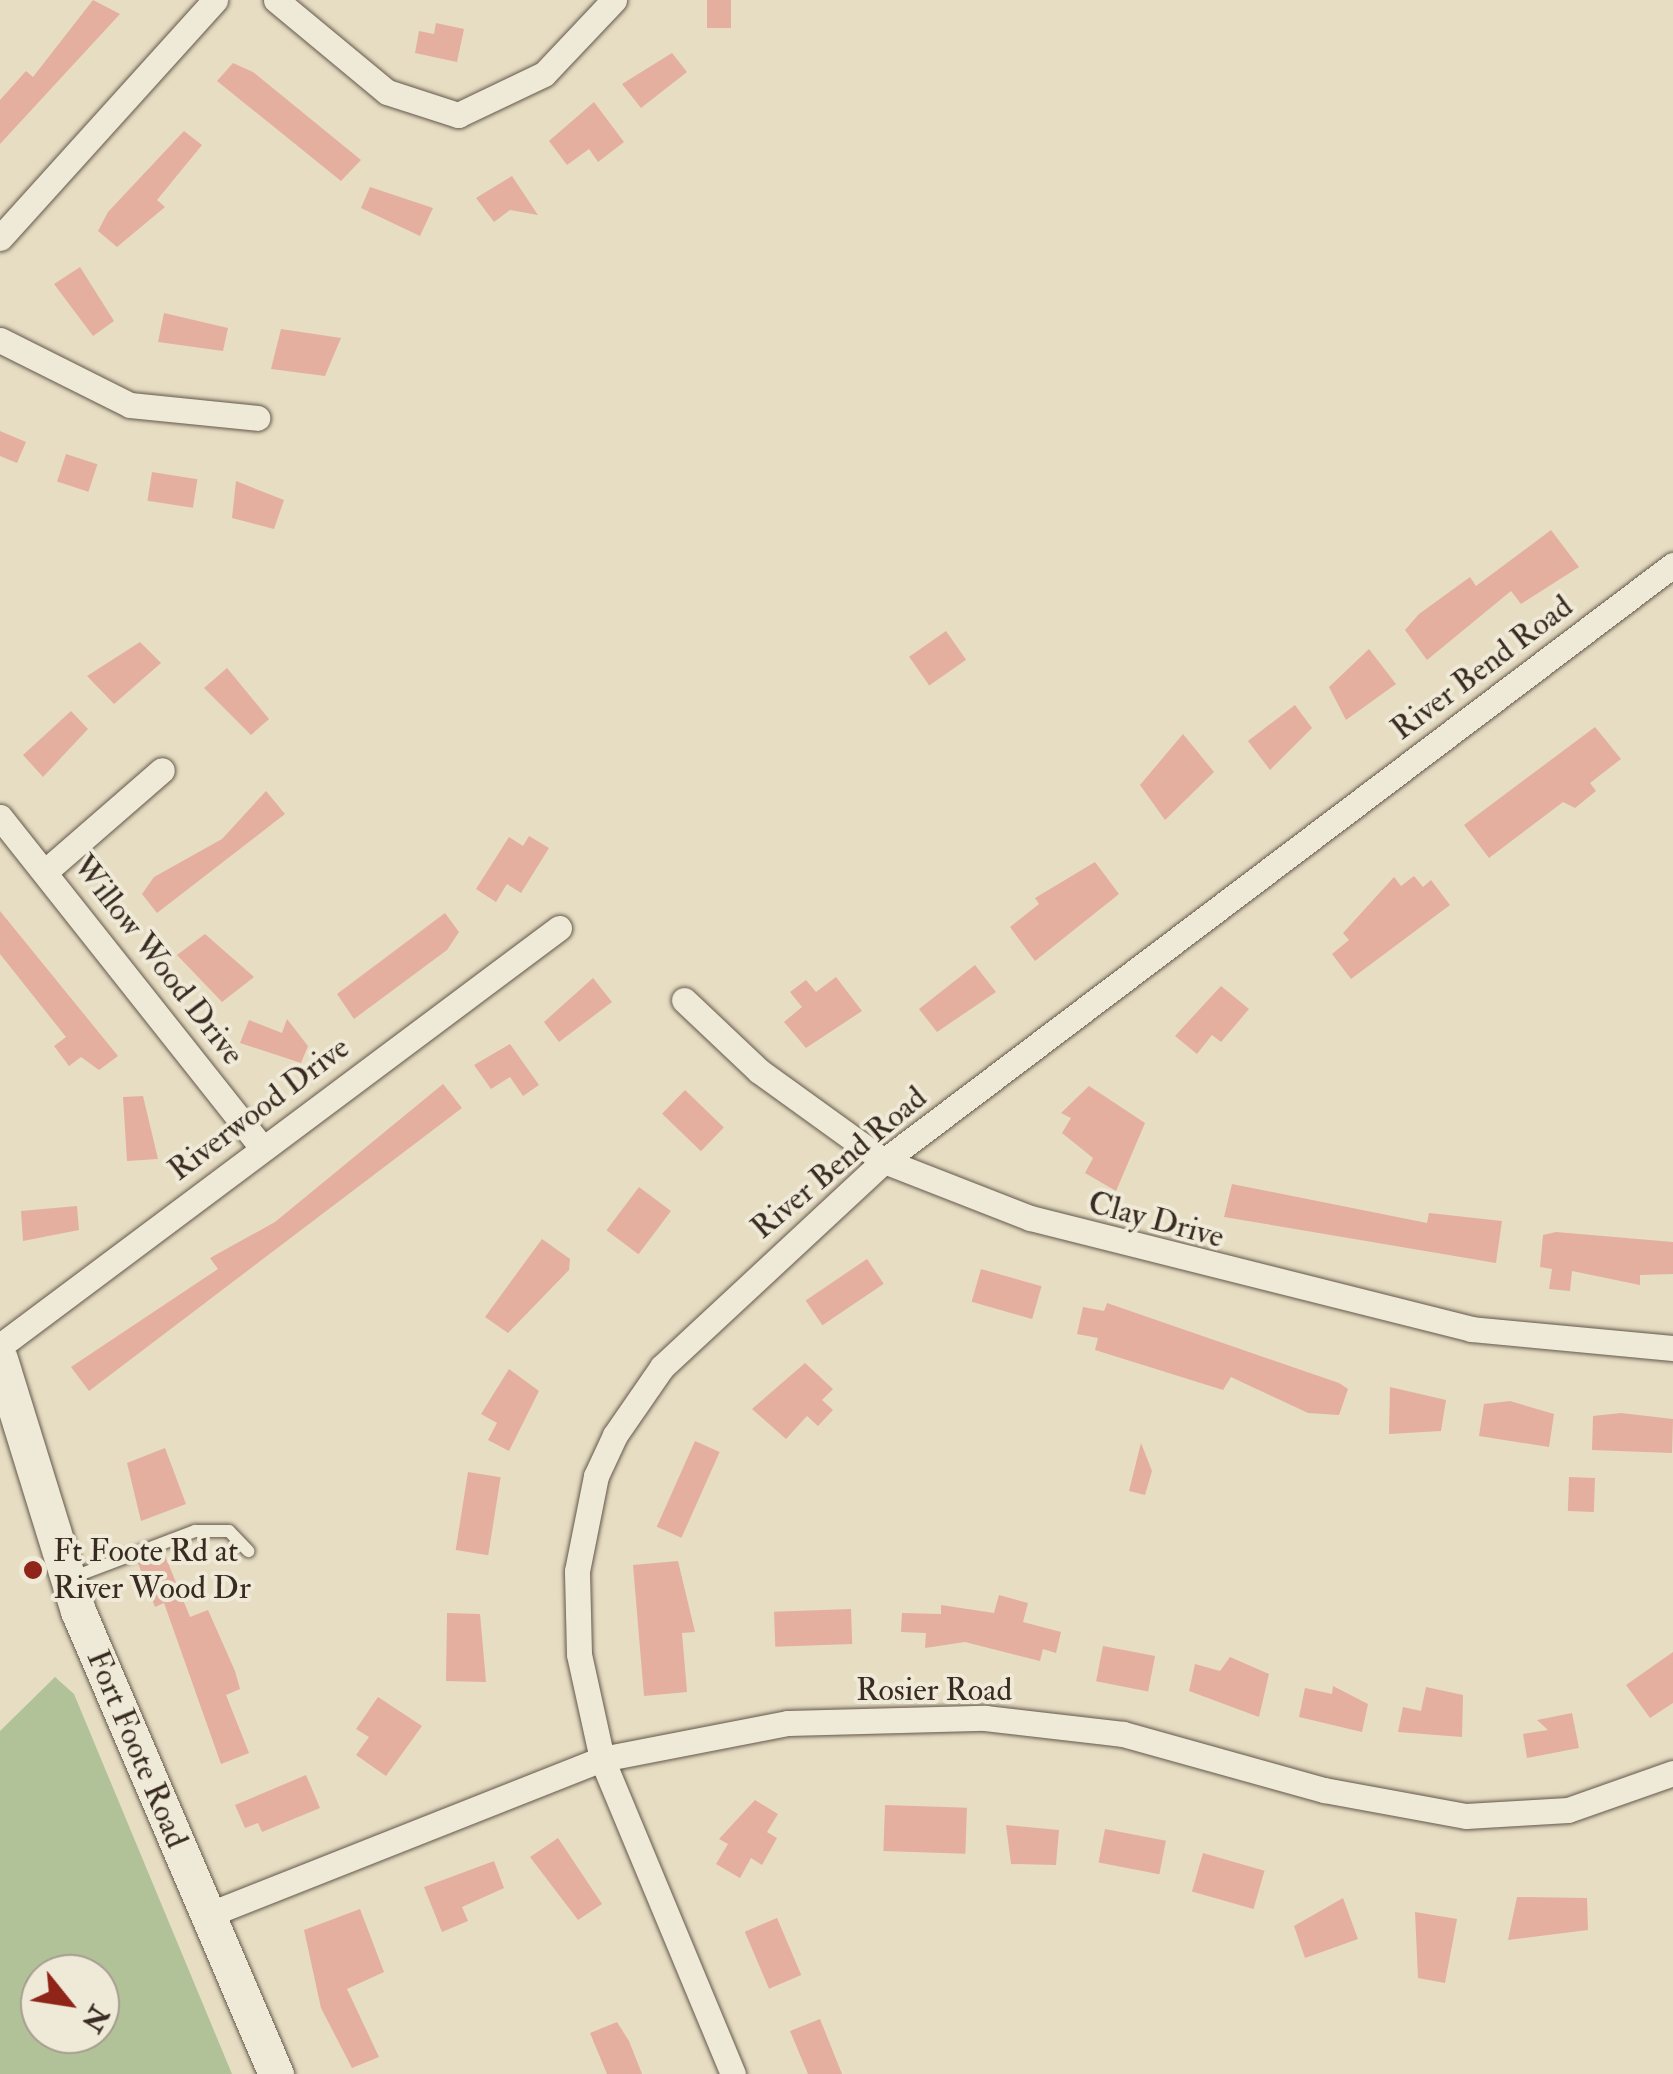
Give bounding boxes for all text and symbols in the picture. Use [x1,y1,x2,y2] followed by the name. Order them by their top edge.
[1384,587,1580,749] street label: River Bend Road
[64,848,252,1072] street label: Willow Wood Drive
[161,1029,357,1189] street label: Riverwood Drive
[744,1079,934,1247] street label: River Bend Road
[1084,1184,1228,1256] street label: Clay Drive
[53,1533,251,1608] place label: Ft Foote Rd at River Wood Dr
[22,1559,44,1581] marker: Ft Foote Rd at River Wood Dr
[78,1644,196,1854] street label: Fort Foote Road
[856,1671,1012,1709] street label: Rosier Road
[20,1954,120,2054] north arrow
[73,1999,116,2038] text: N

